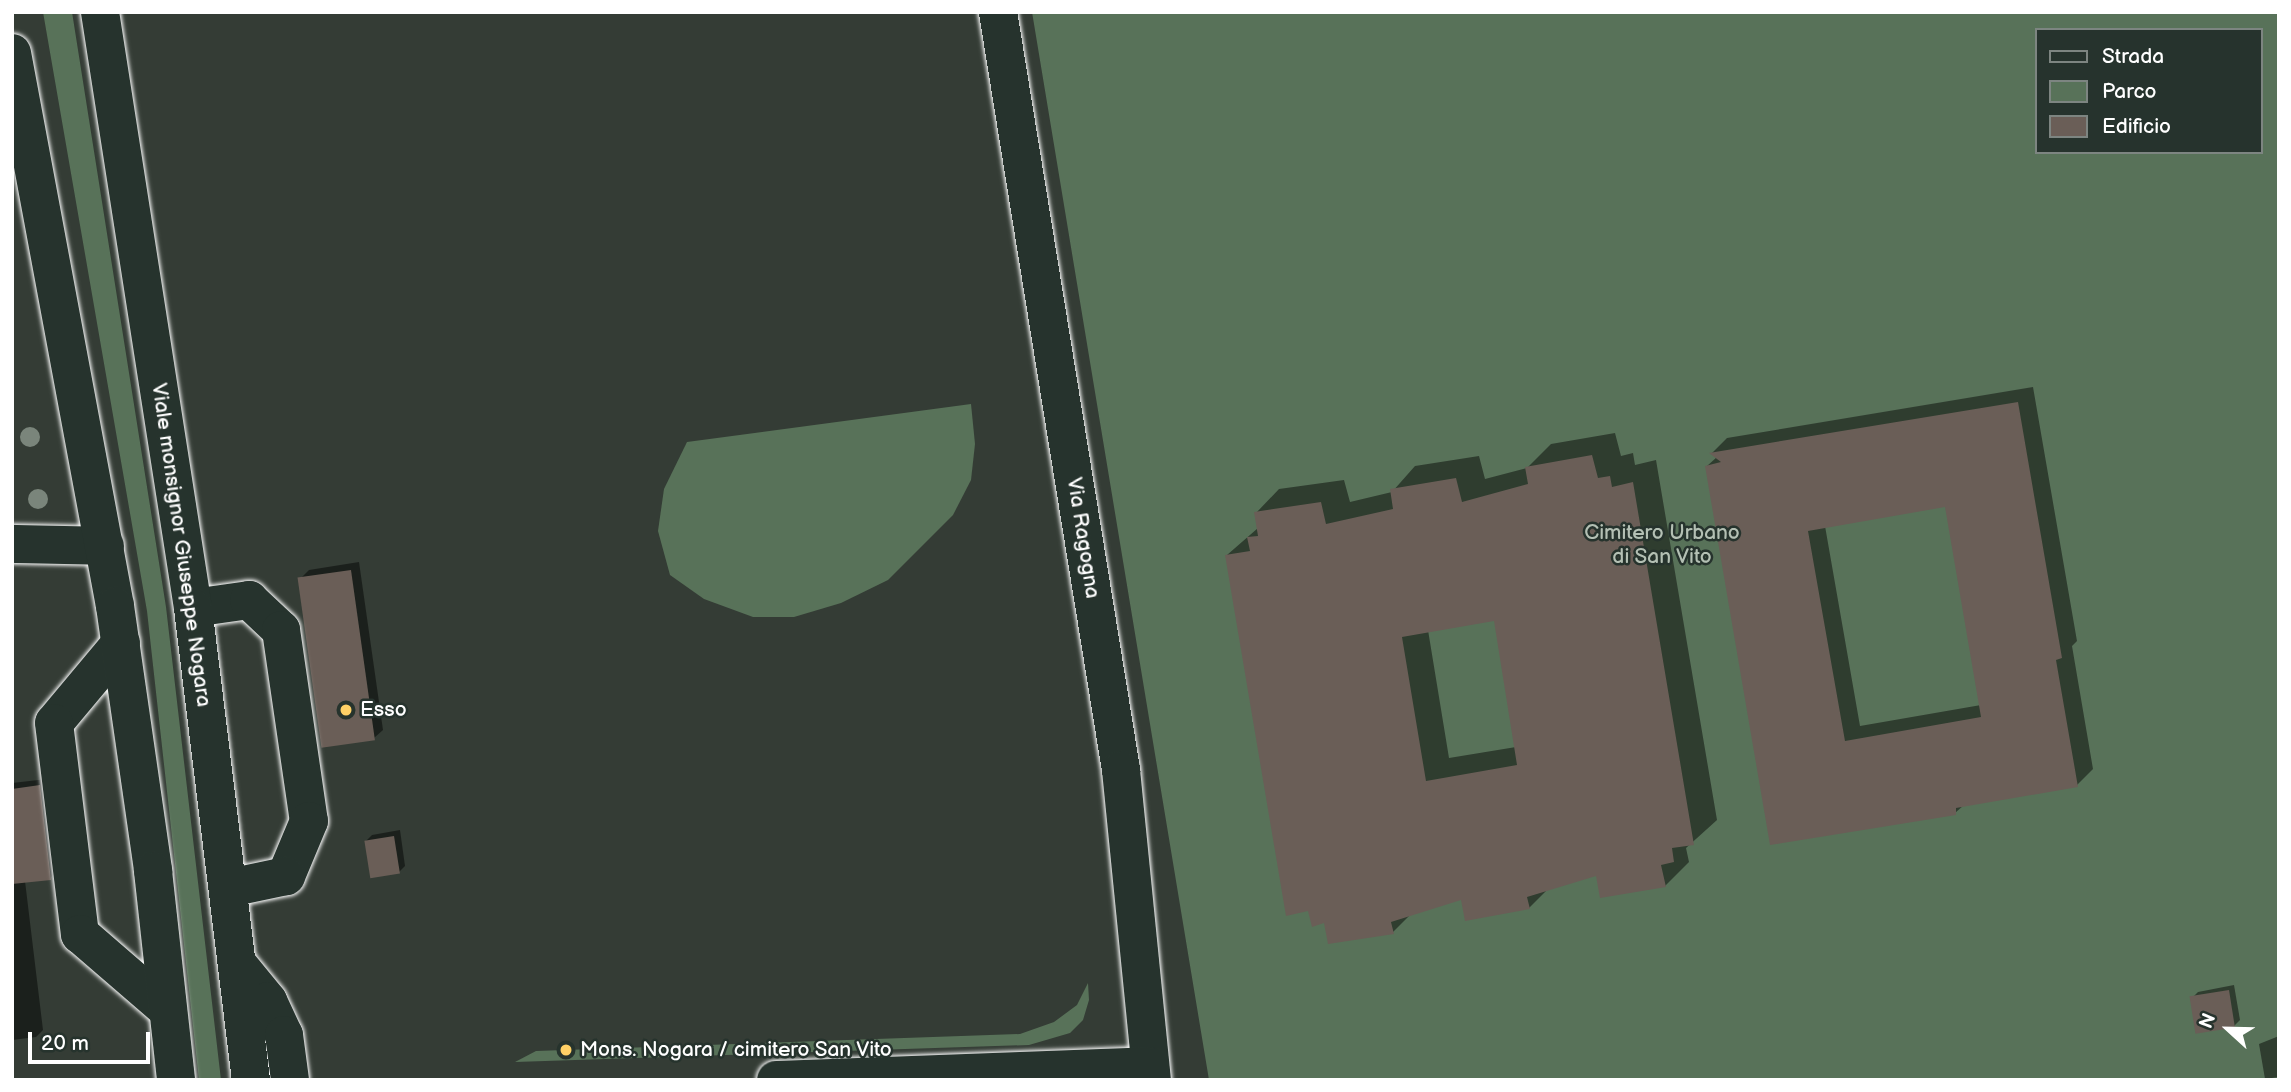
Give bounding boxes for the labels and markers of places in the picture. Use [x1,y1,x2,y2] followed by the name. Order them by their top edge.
[360,697,407,723] place label: Esso
[338,702,354,718] marker: Esso
[580,1037,893,1063] place label: Mons. Nogara / cimitero San Vito
[558,1042,574,1058] marker: Mons. Nogara / cimitero San Vito

